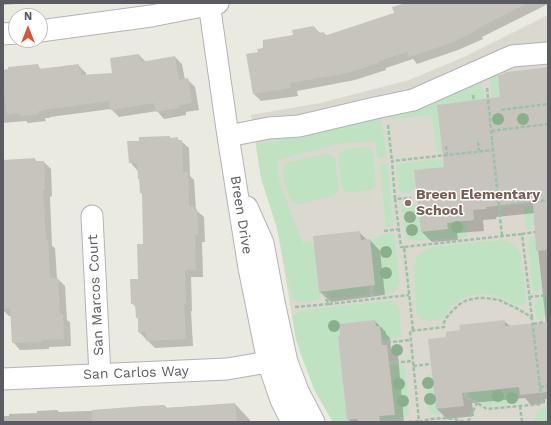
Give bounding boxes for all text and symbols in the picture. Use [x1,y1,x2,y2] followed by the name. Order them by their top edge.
[8,8,48,48] north arrow
[24,10,32,23] text: N
[227,175,255,255] street label: Breen Drive
[416,187,540,220] place label: Breen Elementary School
[403,198,413,208] marker: Breen Elementary School
[84,234,108,356] street label: San Marcos Court
[83,363,189,383] street label: San Carlos Way

